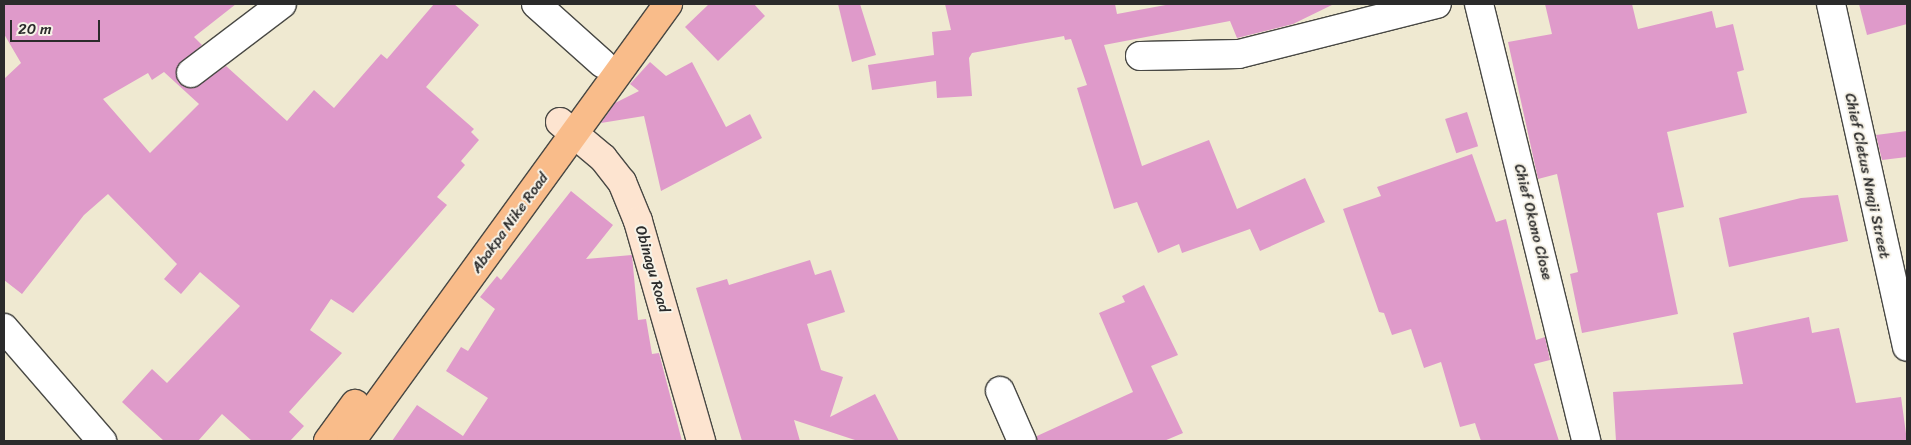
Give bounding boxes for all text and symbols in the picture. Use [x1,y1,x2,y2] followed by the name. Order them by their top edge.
[12,10,102,42] scale bar
[18,16,52,42] text: 20 m
[1841,92,1893,260] street label: Chief Cletus Nnaji Street
[1510,161,1556,283] street label: Chief Okono Close
[468,169,552,277] street label: Abakpa Nike Road
[631,224,673,314] street label: Obinagu Road

